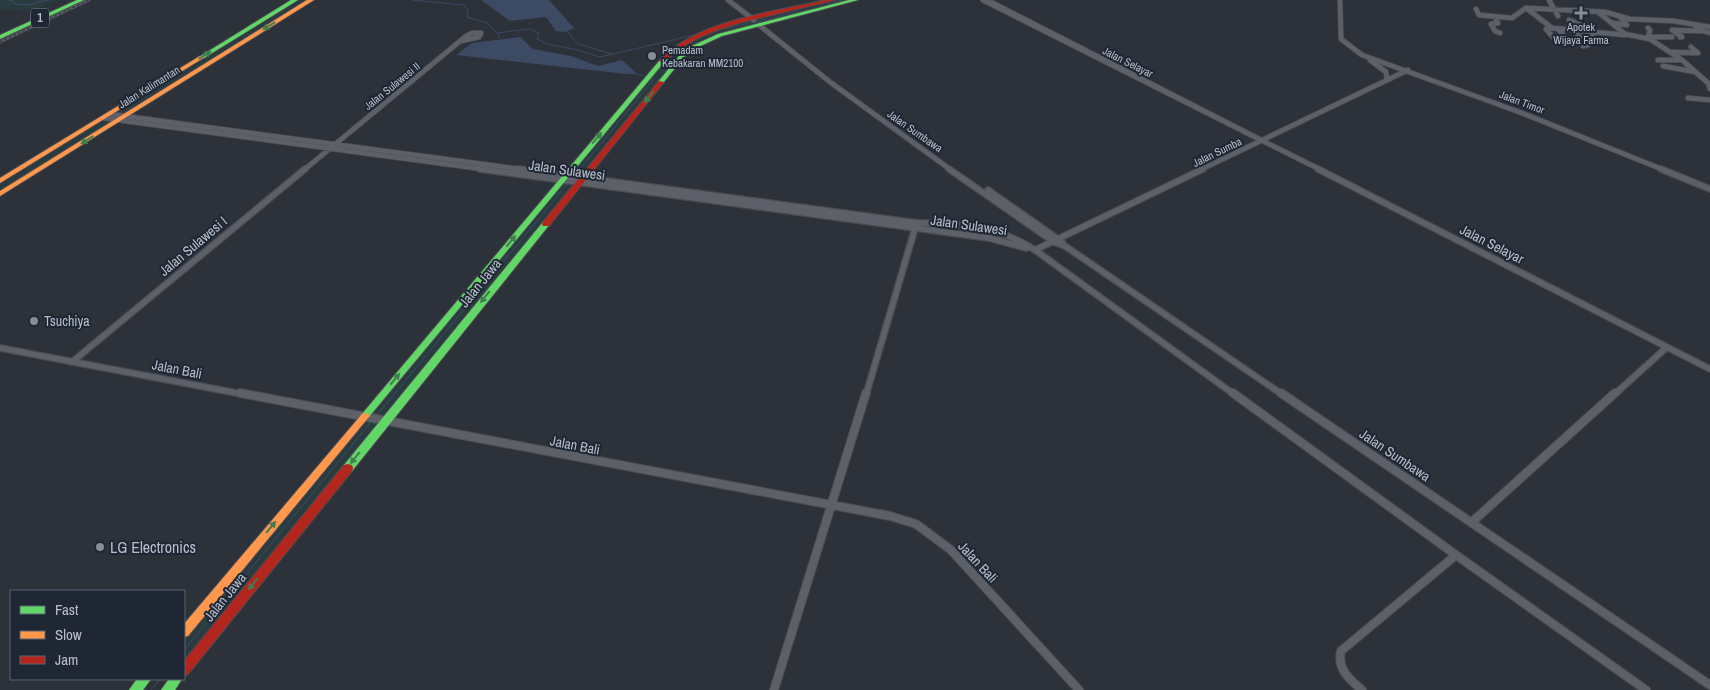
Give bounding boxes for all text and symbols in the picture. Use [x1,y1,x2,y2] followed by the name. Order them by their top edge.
[1575,7,1587,19] marker: Apotek Wijaya Farma
[31,8,49,28] road number: 1
[1553,20,1609,47] place label: Apotek Wijaya Farma
[263,21,276,30] one-way arrow
[662,43,743,70] place label: Pemadam Kebakaran MM2100
[1100,43,1156,81] street label: Jalan Selayar
[199,50,212,59] one-way arrow
[646,50,658,62] marker: Pemadam Kebakaran MM2100
[361,59,423,113] street label: Jalan Sulawesi II
[116,63,182,111] street label: Jalan Kalimantan
[1497,87,1547,117] street label: Jalan Timor
[643,90,654,103] one-way arrow
[885,107,945,155] street label: Jalan Sumbawa
[591,133,603,145] one-way arrow
[1190,134,1244,170] street label: Jalan Sumba
[80,135,94,144] one-way arrow
[528,156,606,184] street label: Jalan Sulawesi
[930,211,1008,239] street label: Jalan Sulawesi
[155,212,231,280] street label: Jalan Sulawesi I
[1457,220,1527,268] street label: Jalan Selayar
[505,235,516,248] one-way arrow
[455,255,505,311] street label: Jalan Jawa
[480,291,491,304] one-way arrow
[44,312,90,330] place label: Tsuchiya
[28,315,40,327] marker: Tsuchiya
[151,355,203,383] street label: Jalan Bali
[390,373,401,386] one-way arrow
[1356,425,1434,486] street label: Jalan Sumbawa
[549,431,601,459] street label: Jalan Bali
[350,451,361,464] one-way arrow
[265,522,277,534] one-way arrow
[110,536,196,558] place label: LG Electronics
[954,537,1002,587] street label: Jalan Bali
[94,541,106,553] marker: LG Electronics
[200,569,250,625] street label: Jalan Jawa
[247,577,258,590] one-way arrow
[10,590,185,680] legend
[55,599,79,620] text: Fast
[55,624,82,645] text: Slow
[55,649,78,670] text: Jam

